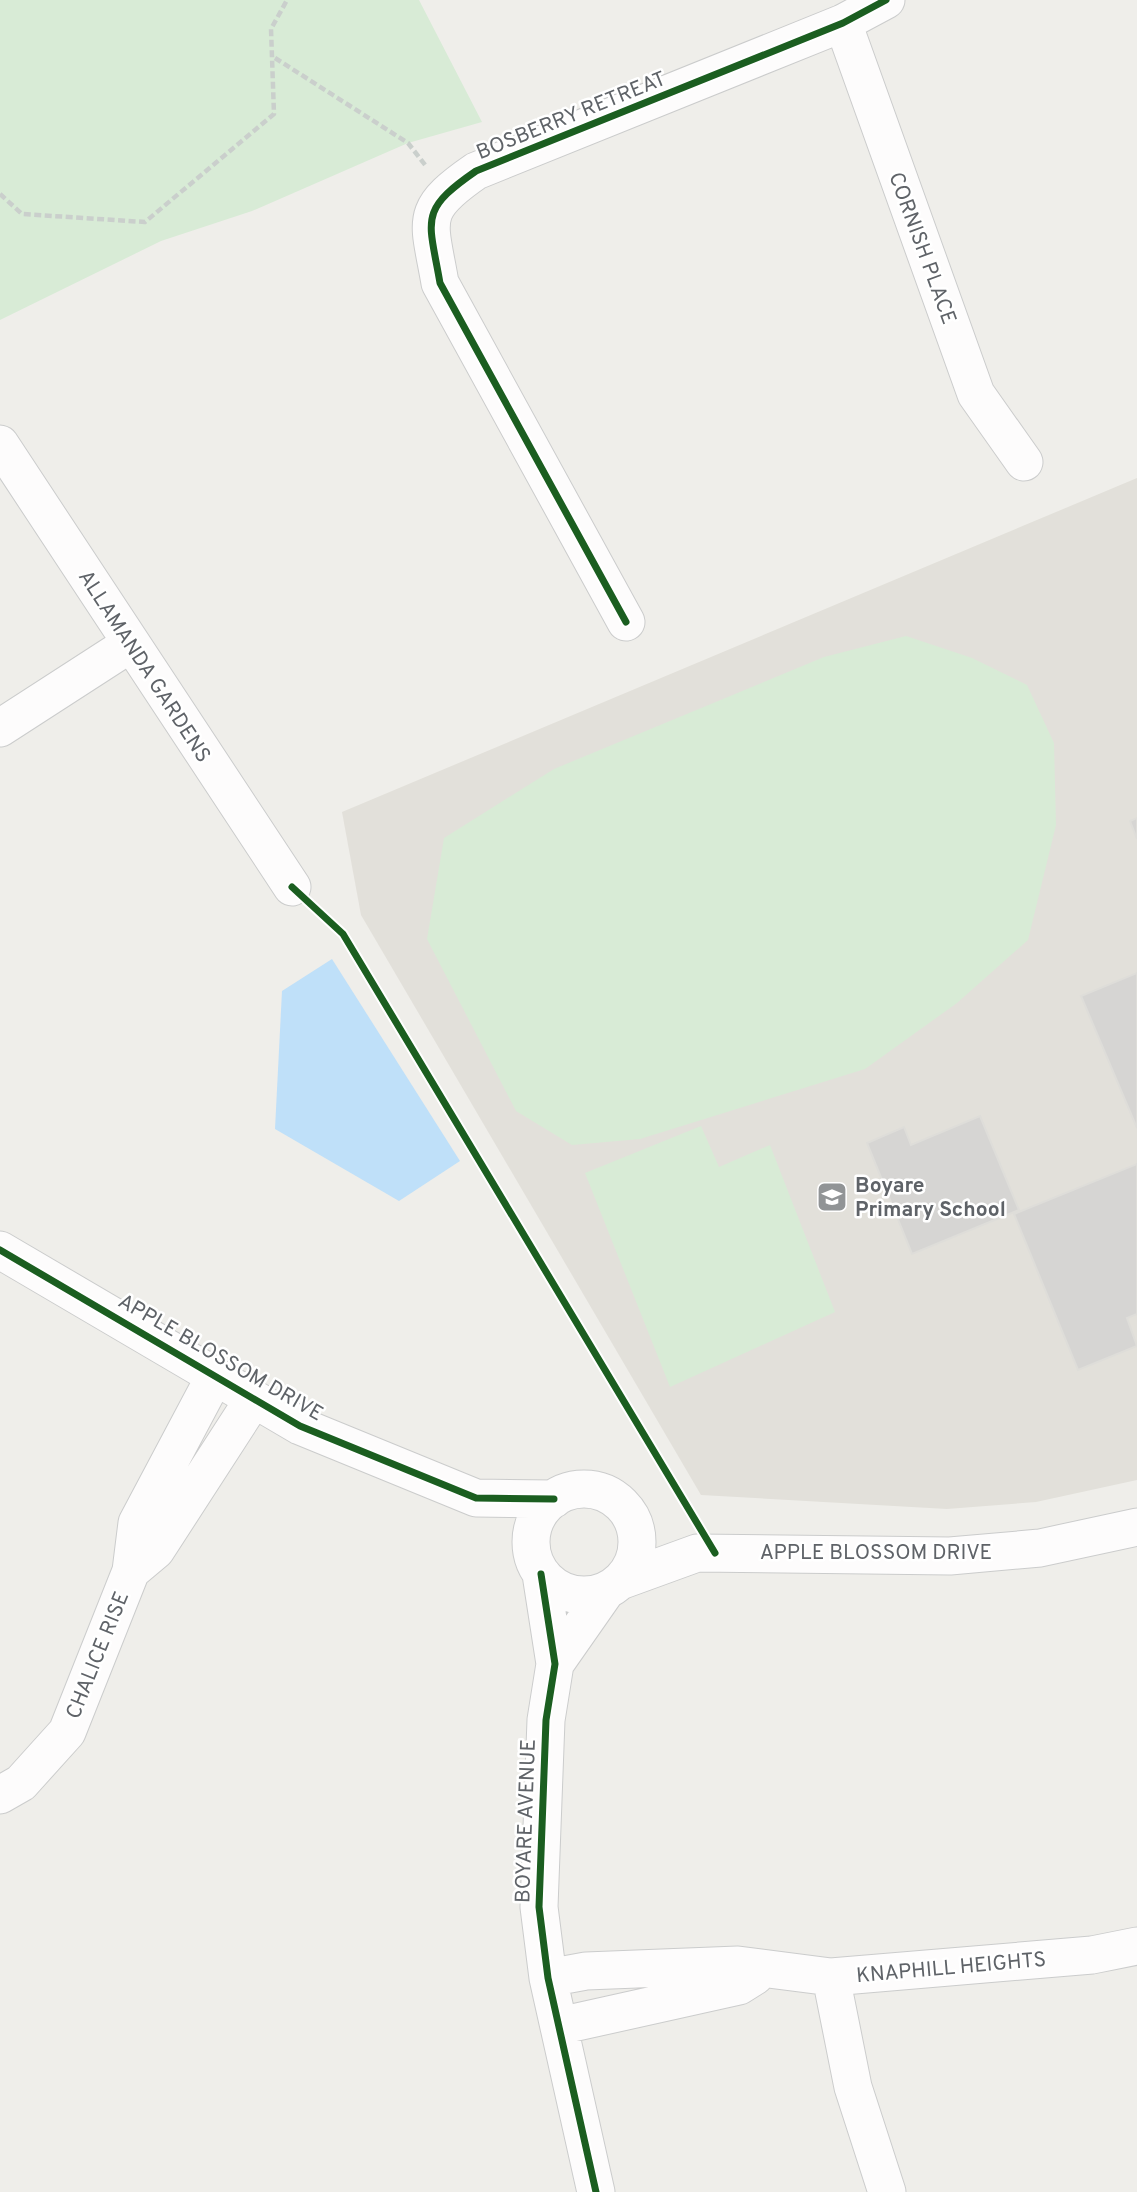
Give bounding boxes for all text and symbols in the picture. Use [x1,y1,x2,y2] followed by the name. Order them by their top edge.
[473,66,670,167] street label: BOSBERRY RETREAT
[882,169,962,328] street label: CORNISH PLACE
[71,565,216,768] street label: ALLAMANDA GARDENS
[855,1173,1006,1224] place label: Boyare Primary School
[815,1180,849,1214] school or university icon: Boyare Primary School
[113,1288,328,1428] street label: APPLE BLOSSOM DRIVE
[760,1540,992,1567] street label: APPLE BLOSSOM DRIVE
[61,1588,136,1723] street label: CHALICE RISE
[510,1739,543,1904] street label: BOYARE AVENUE
[855,1947,1047,1990] street label: KNAPHILL HEIGHTS

